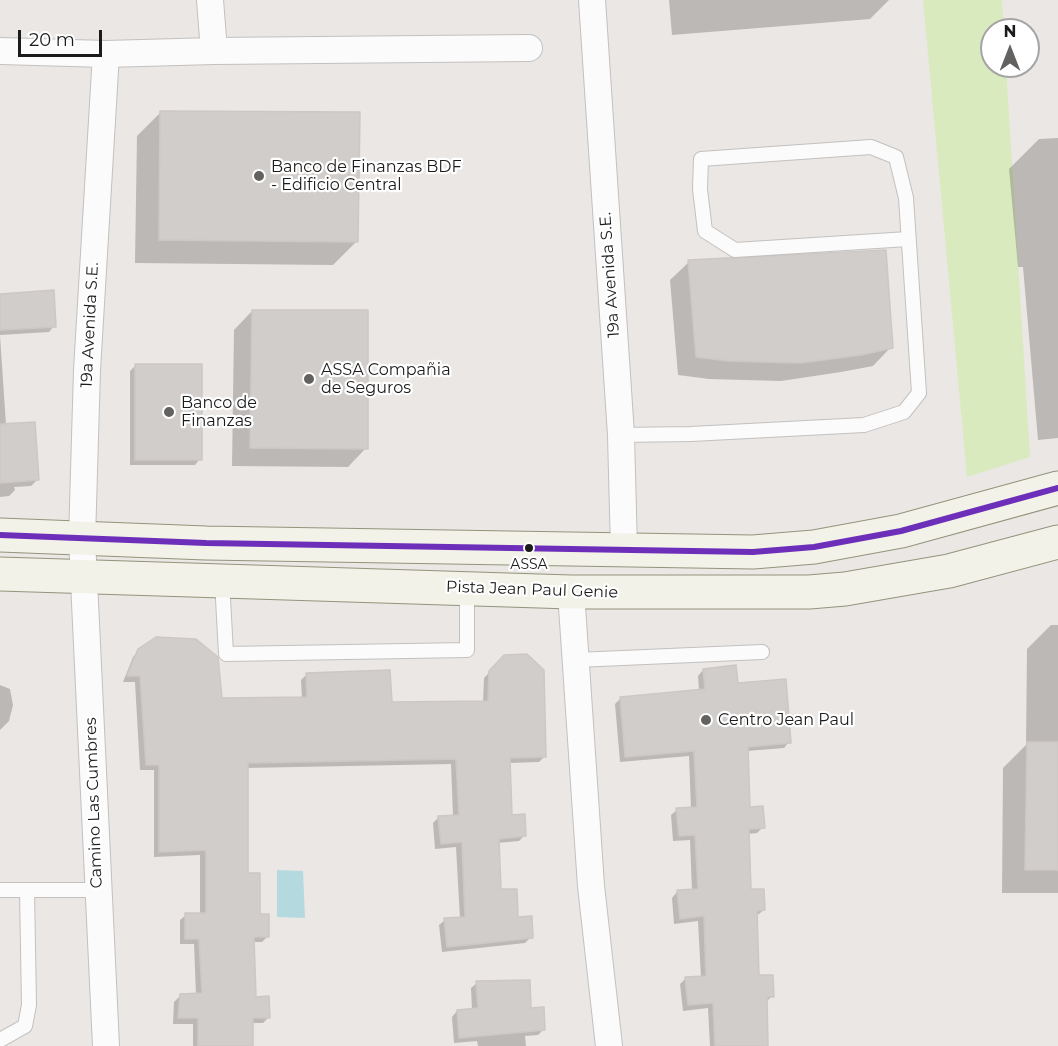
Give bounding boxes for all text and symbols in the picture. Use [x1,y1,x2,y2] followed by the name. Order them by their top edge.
[21,18,105,56] scale bar
[980,18,1040,78] north arrow
[1004,22,1016,41] text: N
[29,29,75,51] text: 20 m
[271,157,462,195] place label: Banco de Finanzas BDF - Edificio Central
[252,169,266,183] marker: Banco de Finanzas BDF - Edificio Central
[596,212,624,338] street label: 19a Avenida S.E.
[77,262,103,388] street label: 19a Avenida S.E.
[321,360,451,398] place label: ASSA Compañia de Seguros
[302,372,316,386] marker: ASSA Compañia de Seguros
[181,393,257,431] place label: Banco de Finanzas
[162,405,176,419] marker: Banco de Finanzas
[523,542,535,554] marker: ASSA
[510,557,548,573] place label: ASSA
[446,577,618,603] street label: Pista Jean Paul Genie
[718,710,854,730] place label: Centro Jean Paul
[699,713,713,727] marker: Centro Jean Paul
[81,717,107,889] street label: Camino Las Cumbres

